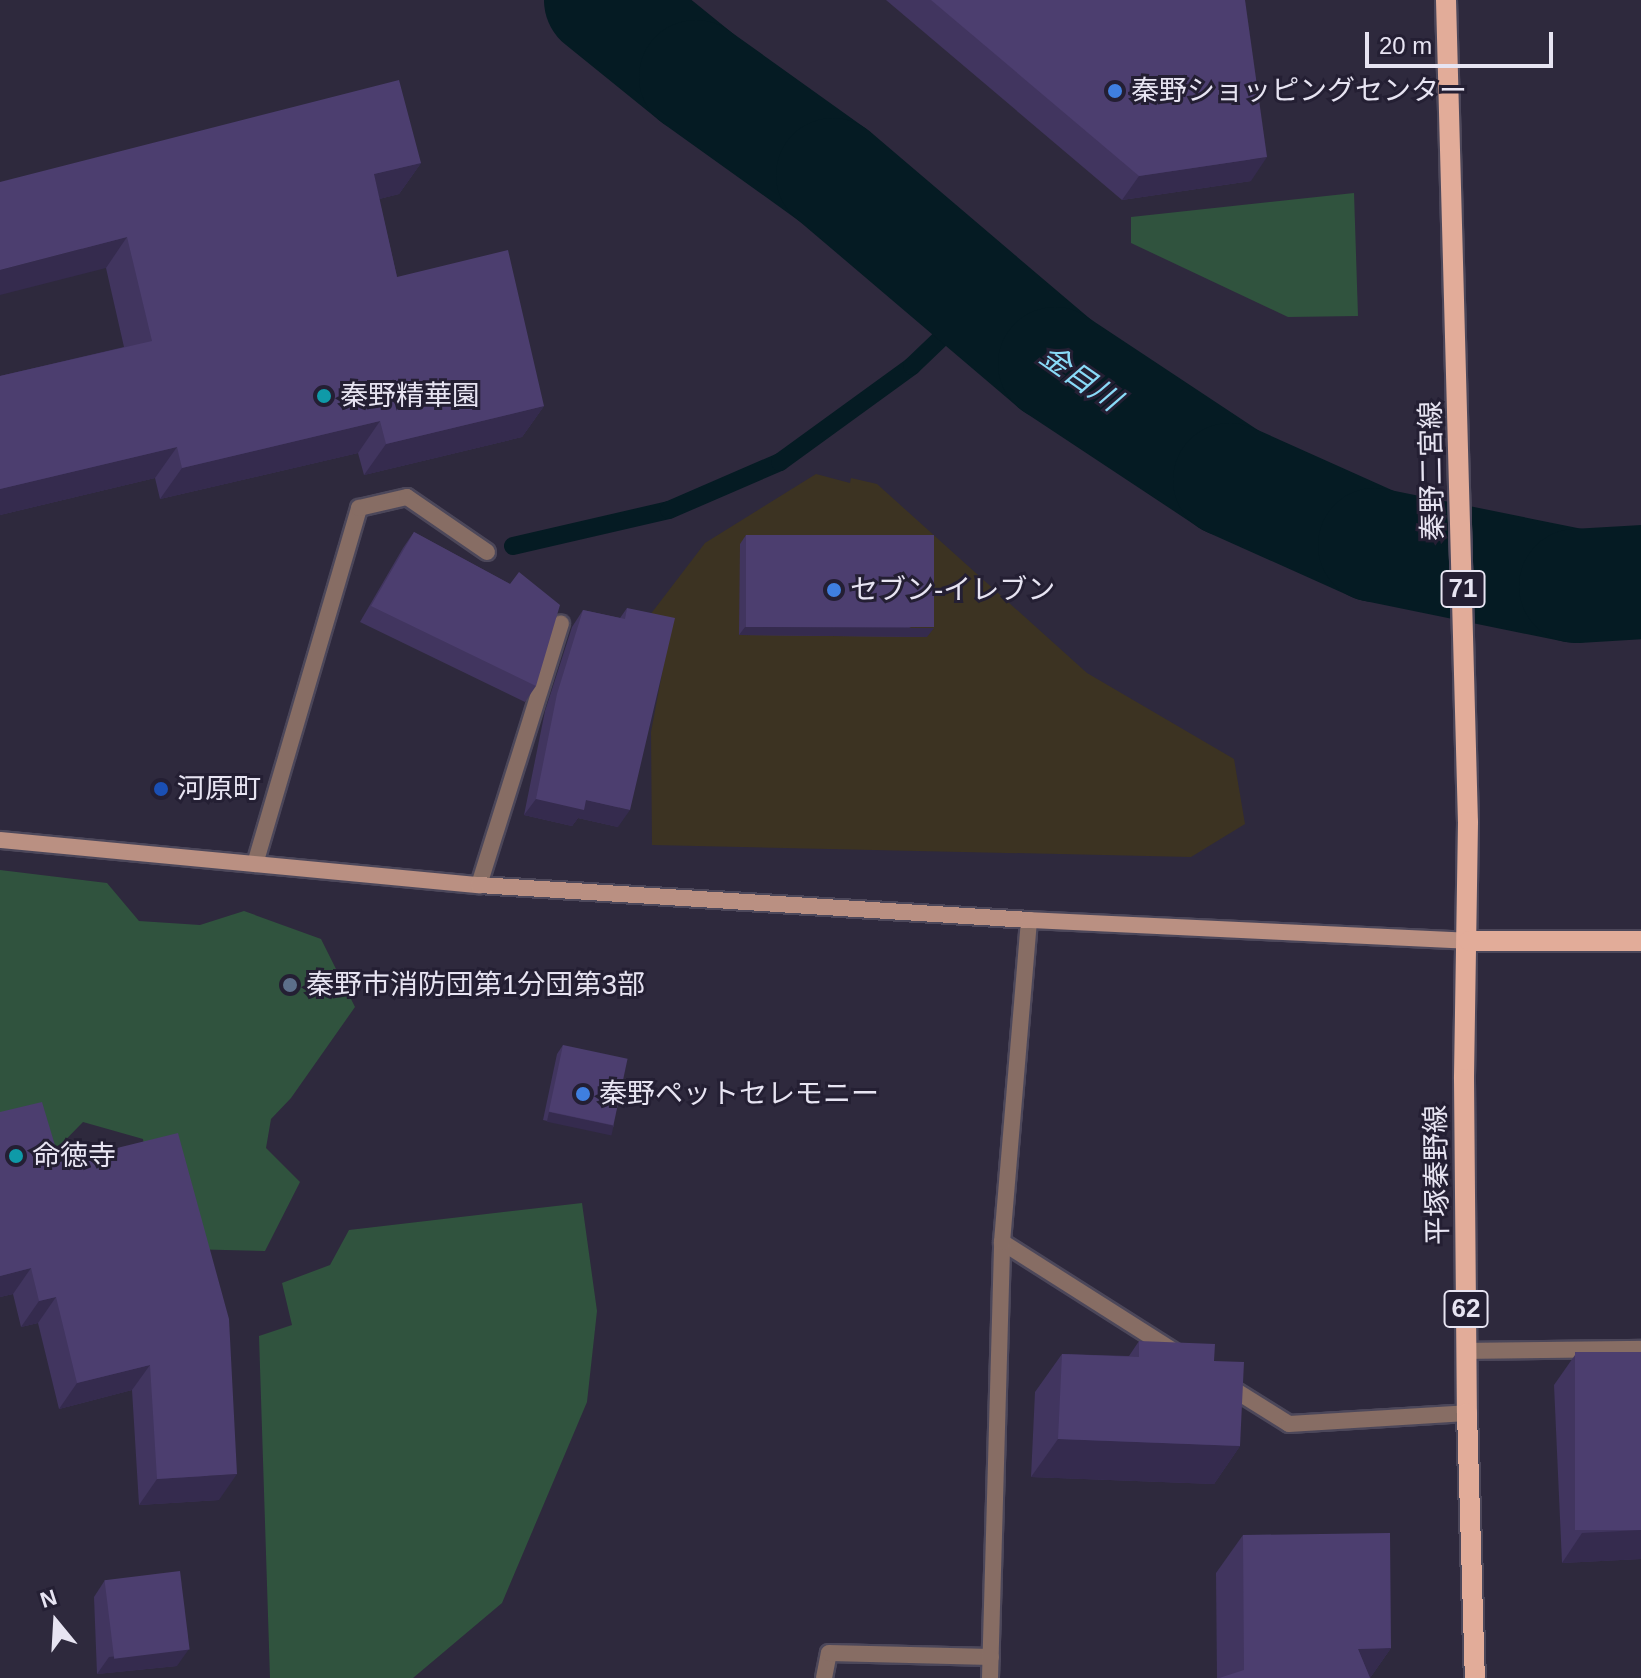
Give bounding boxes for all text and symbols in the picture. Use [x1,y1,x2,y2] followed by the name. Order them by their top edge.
[1369,16,1557,66] scale bar
[1379,32,1432,59] text: 20 m
[1131,74,1467,108] place label: 秦野ショッピングセンター
[1106,82,1124,100] marker: 秦野ショッピングセンター
[1033,337,1127,419] water label: 金目川
[340,379,480,413] place label: 秦野精華園
[315,387,333,405] marker: 秦野精華園
[1414,401,1450,541] street label: 秦野二宮線
[1439,567,1487,611] road number: 71
[850,573,1055,607] place label: セブン-イレブン
[825,581,843,599] marker: セブン-イレブン
[177,772,261,806] place label: 河原町
[152,780,170,798] marker: 河原町
[306,968,645,1002] place label: 秦野市消防団第1分団第3部
[281,976,299,994] marker: 秦野市消防団第1分団第3部
[599,1077,879,1111] place label: 秦野ペットセレモニー
[574,1085,592,1103] marker: 秦野ペットセレモニー
[1419,1105,1455,1245] street label: 平塚秦野線
[32,1139,116,1173] place label: 命徳寺
[7,1147,25,1165] marker: 命徳寺
[1442,1287,1490,1331] road number: 62
[16,1582,96,1662] north arrow
[37,1584,60,1613] text: N

